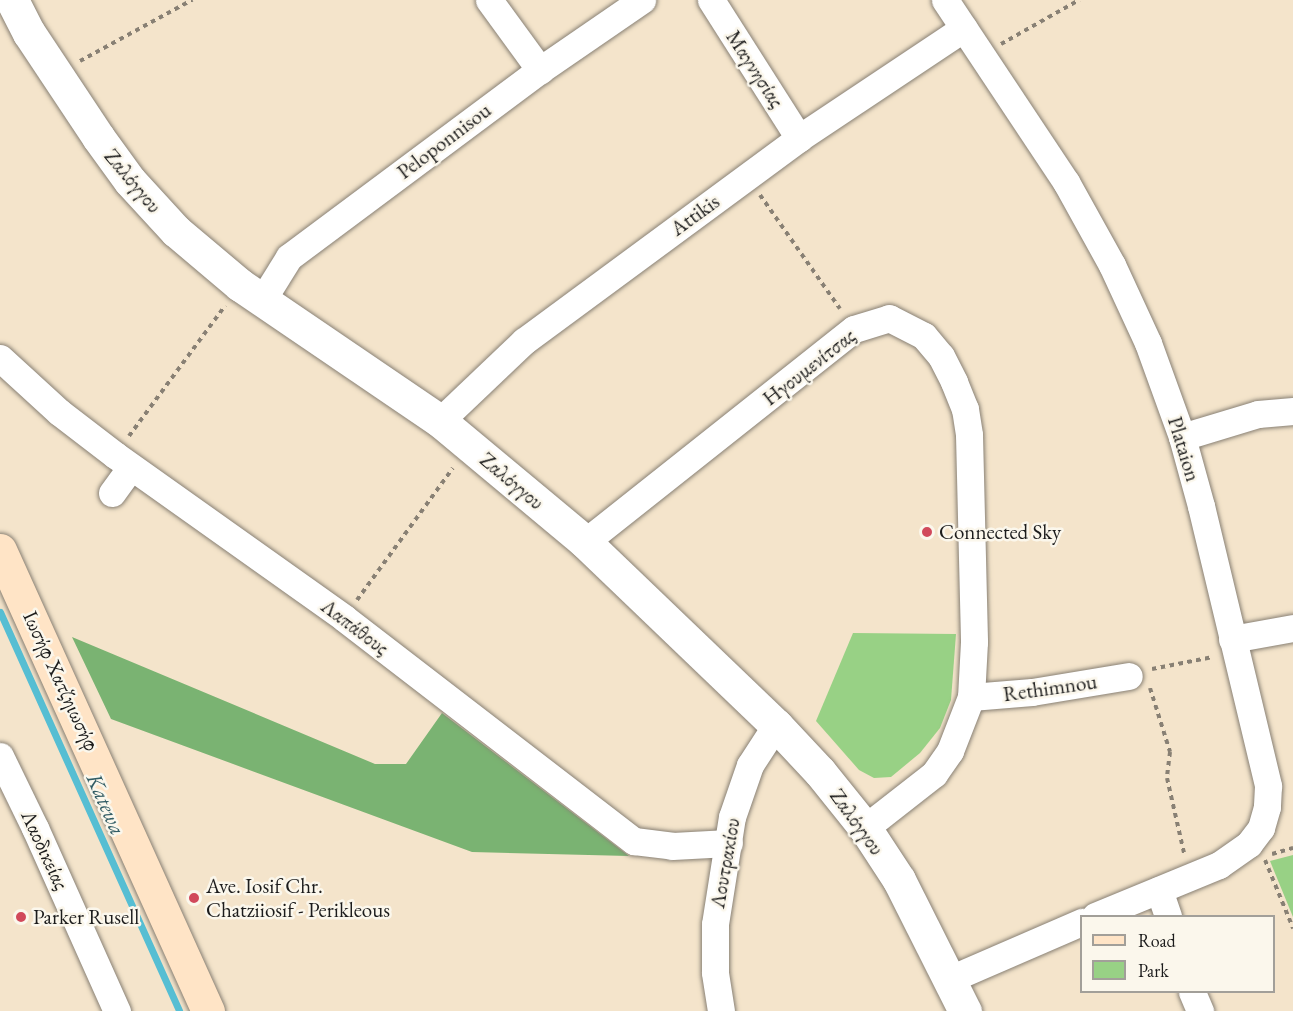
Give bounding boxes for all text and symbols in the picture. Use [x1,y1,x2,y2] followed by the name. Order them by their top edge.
[721,25,789,113] street label: Μαγνησίας
[392,98,496,184] street label: Peloponnisou
[99,144,167,218] street label: Ζαλόγγου
[665,189,725,241] street label: Attikis
[758,323,860,411] street label: Ηγουμενίτσας
[1162,413,1206,485] street label: Plataion
[475,447,549,515] street label: Ζαλόγγου
[939,519,1061,545] place label: Connected Sky
[920,525,934,539] marker: Connected Sky
[316,593,394,661] street label: Λαπάθους
[18,607,104,755] street label: Ιωσήφ Χατζηιωσήφ
[1001,669,1099,707] street label: Rethimnou
[81,769,131,839] water label: Katewa
[824,784,890,860] street label: Ζαλόγγου
[16,806,74,894] street label: Λαοδικείας
[705,816,745,910] street label: Λουτρακίου
[206,873,390,923] place label: Ave. Iosif Chr. Chatziiosif - Perikleous
[187,891,201,905] marker: Ave. Iosif Chr. Chatziiosif - Perikleous
[33,904,139,930] place label: Parker Rusell
[14,910,28,924] marker: Parker Rusell
[1080,915,1275,993] legend
[1138,929,1176,952] text: Road
[1138,959,1169,982] text: Park

